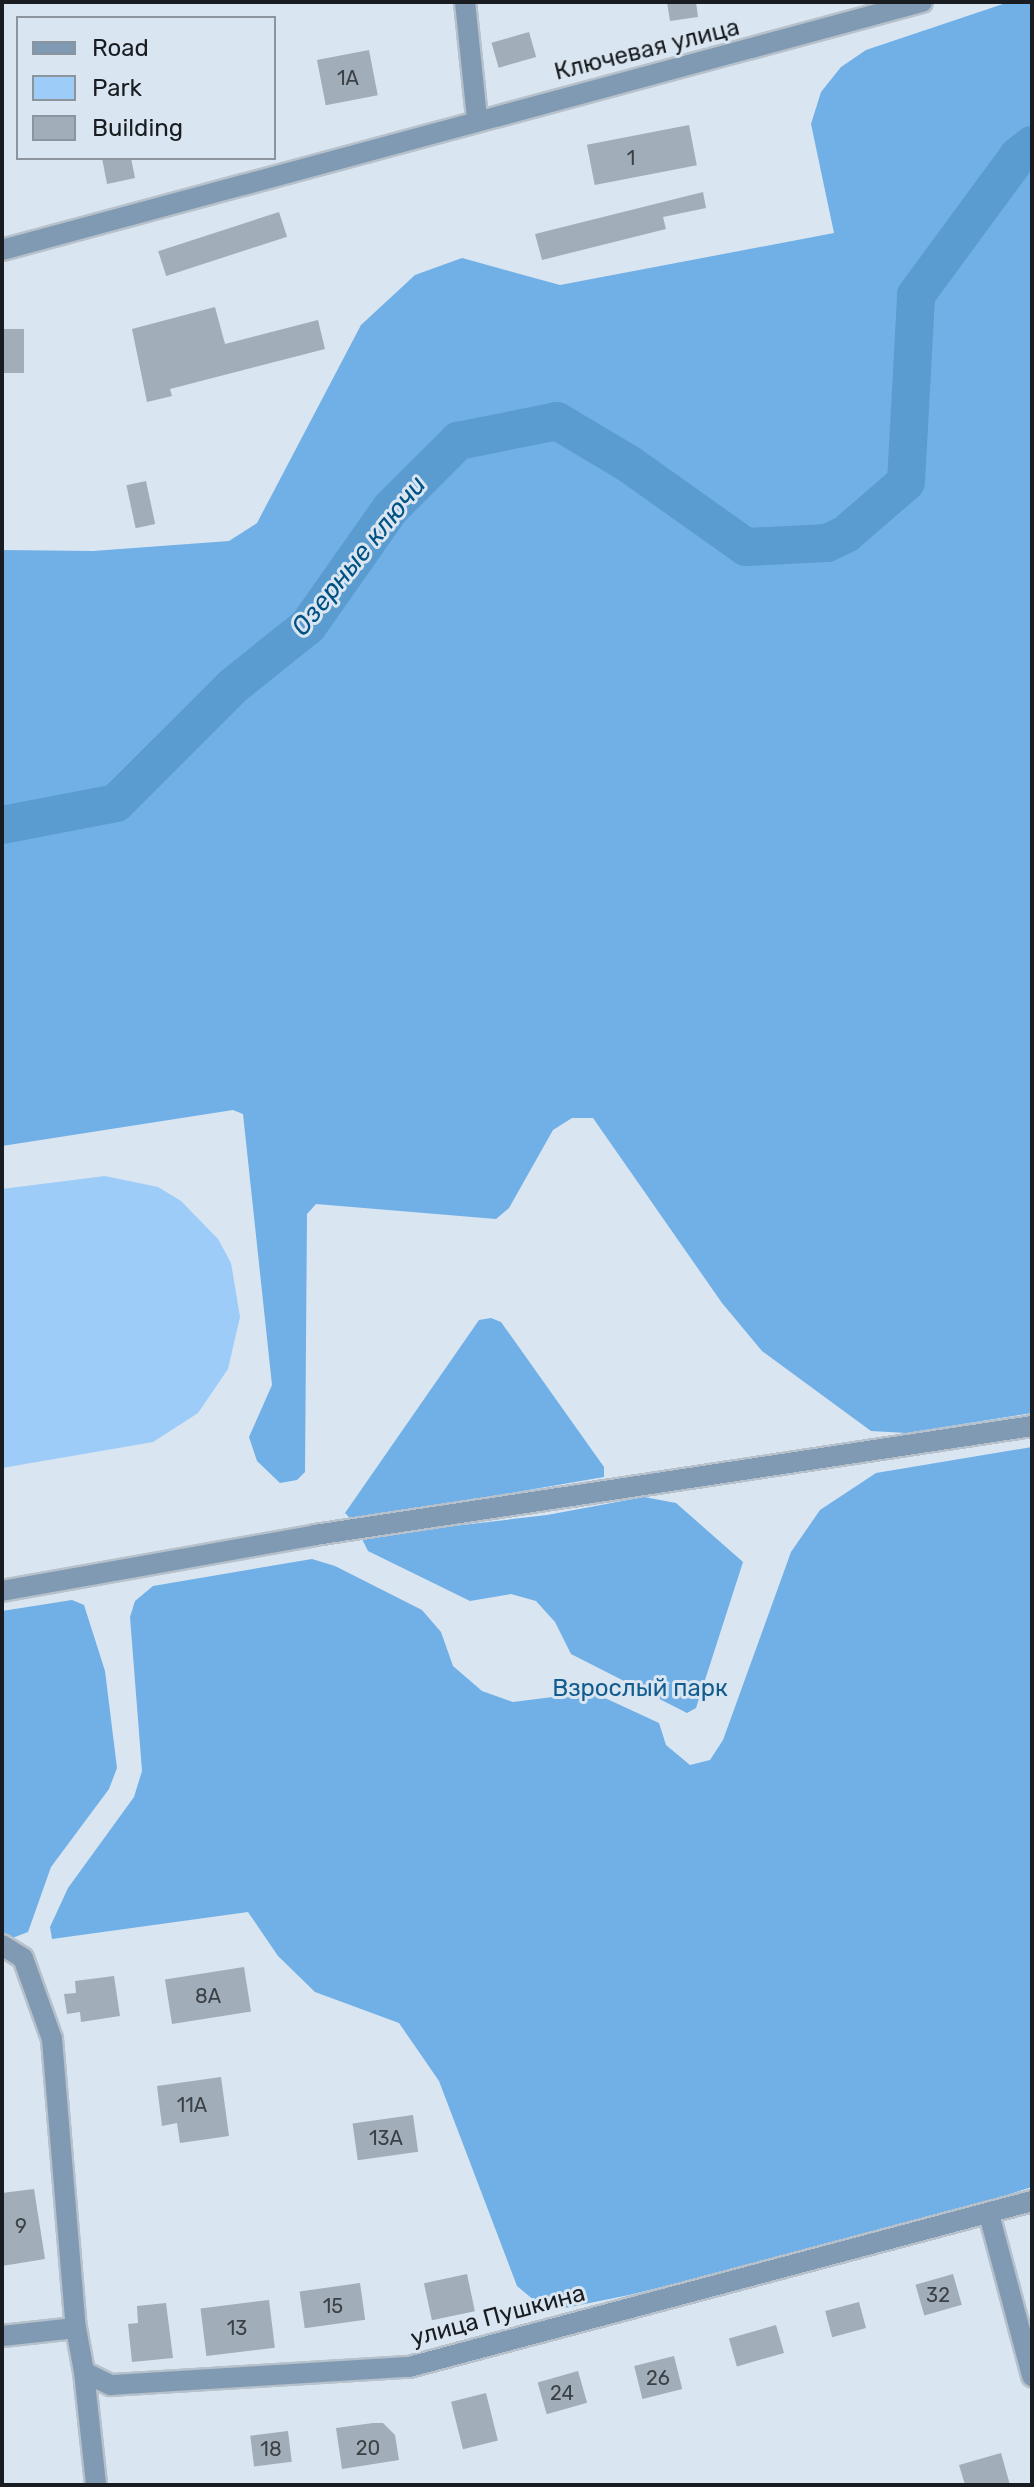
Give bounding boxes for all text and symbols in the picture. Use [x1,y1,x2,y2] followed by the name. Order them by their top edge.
[551,13,743,87] street label: Ключевая улица
[16,16,276,160] legend
[92,34,149,62] text: Road
[337,66,359,90] house number: 1А
[92,74,142,102] text: Park
[92,114,183,142] text: Building
[627,146,635,170] house number: 1
[285,470,433,642] water label: Озерные ключи
[552,1675,728,1703] park label: Взрослый парк
[195,1984,221,2008] house number: 8А
[177,2093,207,2117] house number: 11А
[369,2126,403,2150] house number: 13А
[15,2214,27,2238] house number: 9
[408,2279,588,2353] street label: улица Пушкина
[926,2283,950,2307] house number: 32
[323,2294,343,2318] house number: 15
[227,2316,247,2340] house number: 13
[646,2366,670,2390] house number: 26
[550,2381,574,2405] house number: 24
[356,2436,380,2460] house number: 20
[260,2437,282,2461] house number: 18

